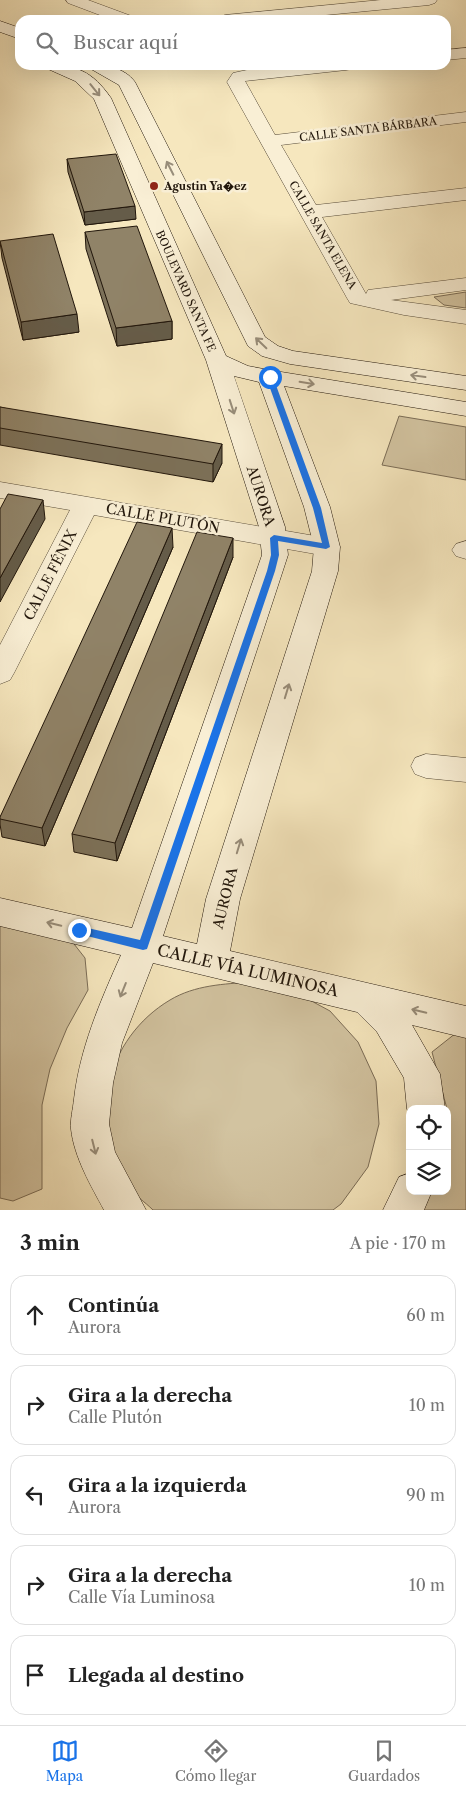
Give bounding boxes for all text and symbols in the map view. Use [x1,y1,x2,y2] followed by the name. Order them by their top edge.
[15,15,451,70] search box
[33,29,61,57] icon: search
[73,31,178,54] text: Buscar aquí
[90,83,101,96] one-way arrow
[298,113,439,144] street label: CALLE SANTA BÁRBARA
[165,161,175,176] one-way arrow
[286,178,360,292] street label: CALLE SANTA ELENA
[163,179,247,193] place label: Agustin Ya�ez
[148,180,160,192] marker: Agustin Ya�ez
[153,228,219,354] street label: BOULEVARD SANTA FE
[255,337,267,349] one-way arrow
[259,366,282,389] route start
[410,371,426,381] one-way arrow
[298,378,314,388] one-way arrow
[227,398,237,414] one-way arrow
[242,462,279,529] street label: AURORA
[105,498,222,537] street label: CALLE PLUTÓN
[19,526,81,623] street label: CALLE FÉNIX
[283,684,293,700] one-way arrow
[235,839,244,855] one-way arrow
[208,865,241,932] street label: AURORA
[46,919,62,928] one-way arrow
[68,919,91,942] route end
[155,939,342,1001] street label: CALLE VÍA LUMINOSA
[118,982,128,997] one-way arrow
[411,1006,427,1015] one-way arrow
[406,1105,451,1195] map controls
[406,1105,451,1150] button: locate
[90,1139,100,1155] one-way arrow
[406,1150,451,1195] button: layers
[20,1230,80,1255] text: 3 min
[350,1233,446,1253] text: A pie · 170 m
[68,1294,159,1317] text: Continúa
[21,1301,49,1329] icon: ahead
[406,1305,445,1325] text: 60 m
[68,1317,121,1337] text: Aurora
[68,1384,232,1407] text: Gira a la derecha
[21,1391,49,1419] icon: right
[409,1395,445,1415] text: 10 m
[68,1407,162,1427] text: Calle Plutón
[68,1474,247,1497] text: Gira a la izquierda
[21,1481,49,1509] icon: left
[406,1485,445,1505] text: 90 m
[68,1497,121,1517] text: Aurora
[68,1564,232,1587] text: Gira a la derecha
[21,1571,49,1599] icon: right
[409,1575,445,1595] text: 10 m
[68,1587,215,1607] text: Calle Vía Luminosa
[21,1661,49,1689] icon: arrive
[68,1664,244,1687] text: Llegada al destino
[46,1737,83,1785] tab: Mapa
[175,1737,256,1785] tab: Cómo llegar
[348,1737,420,1785] tab: Guardados

